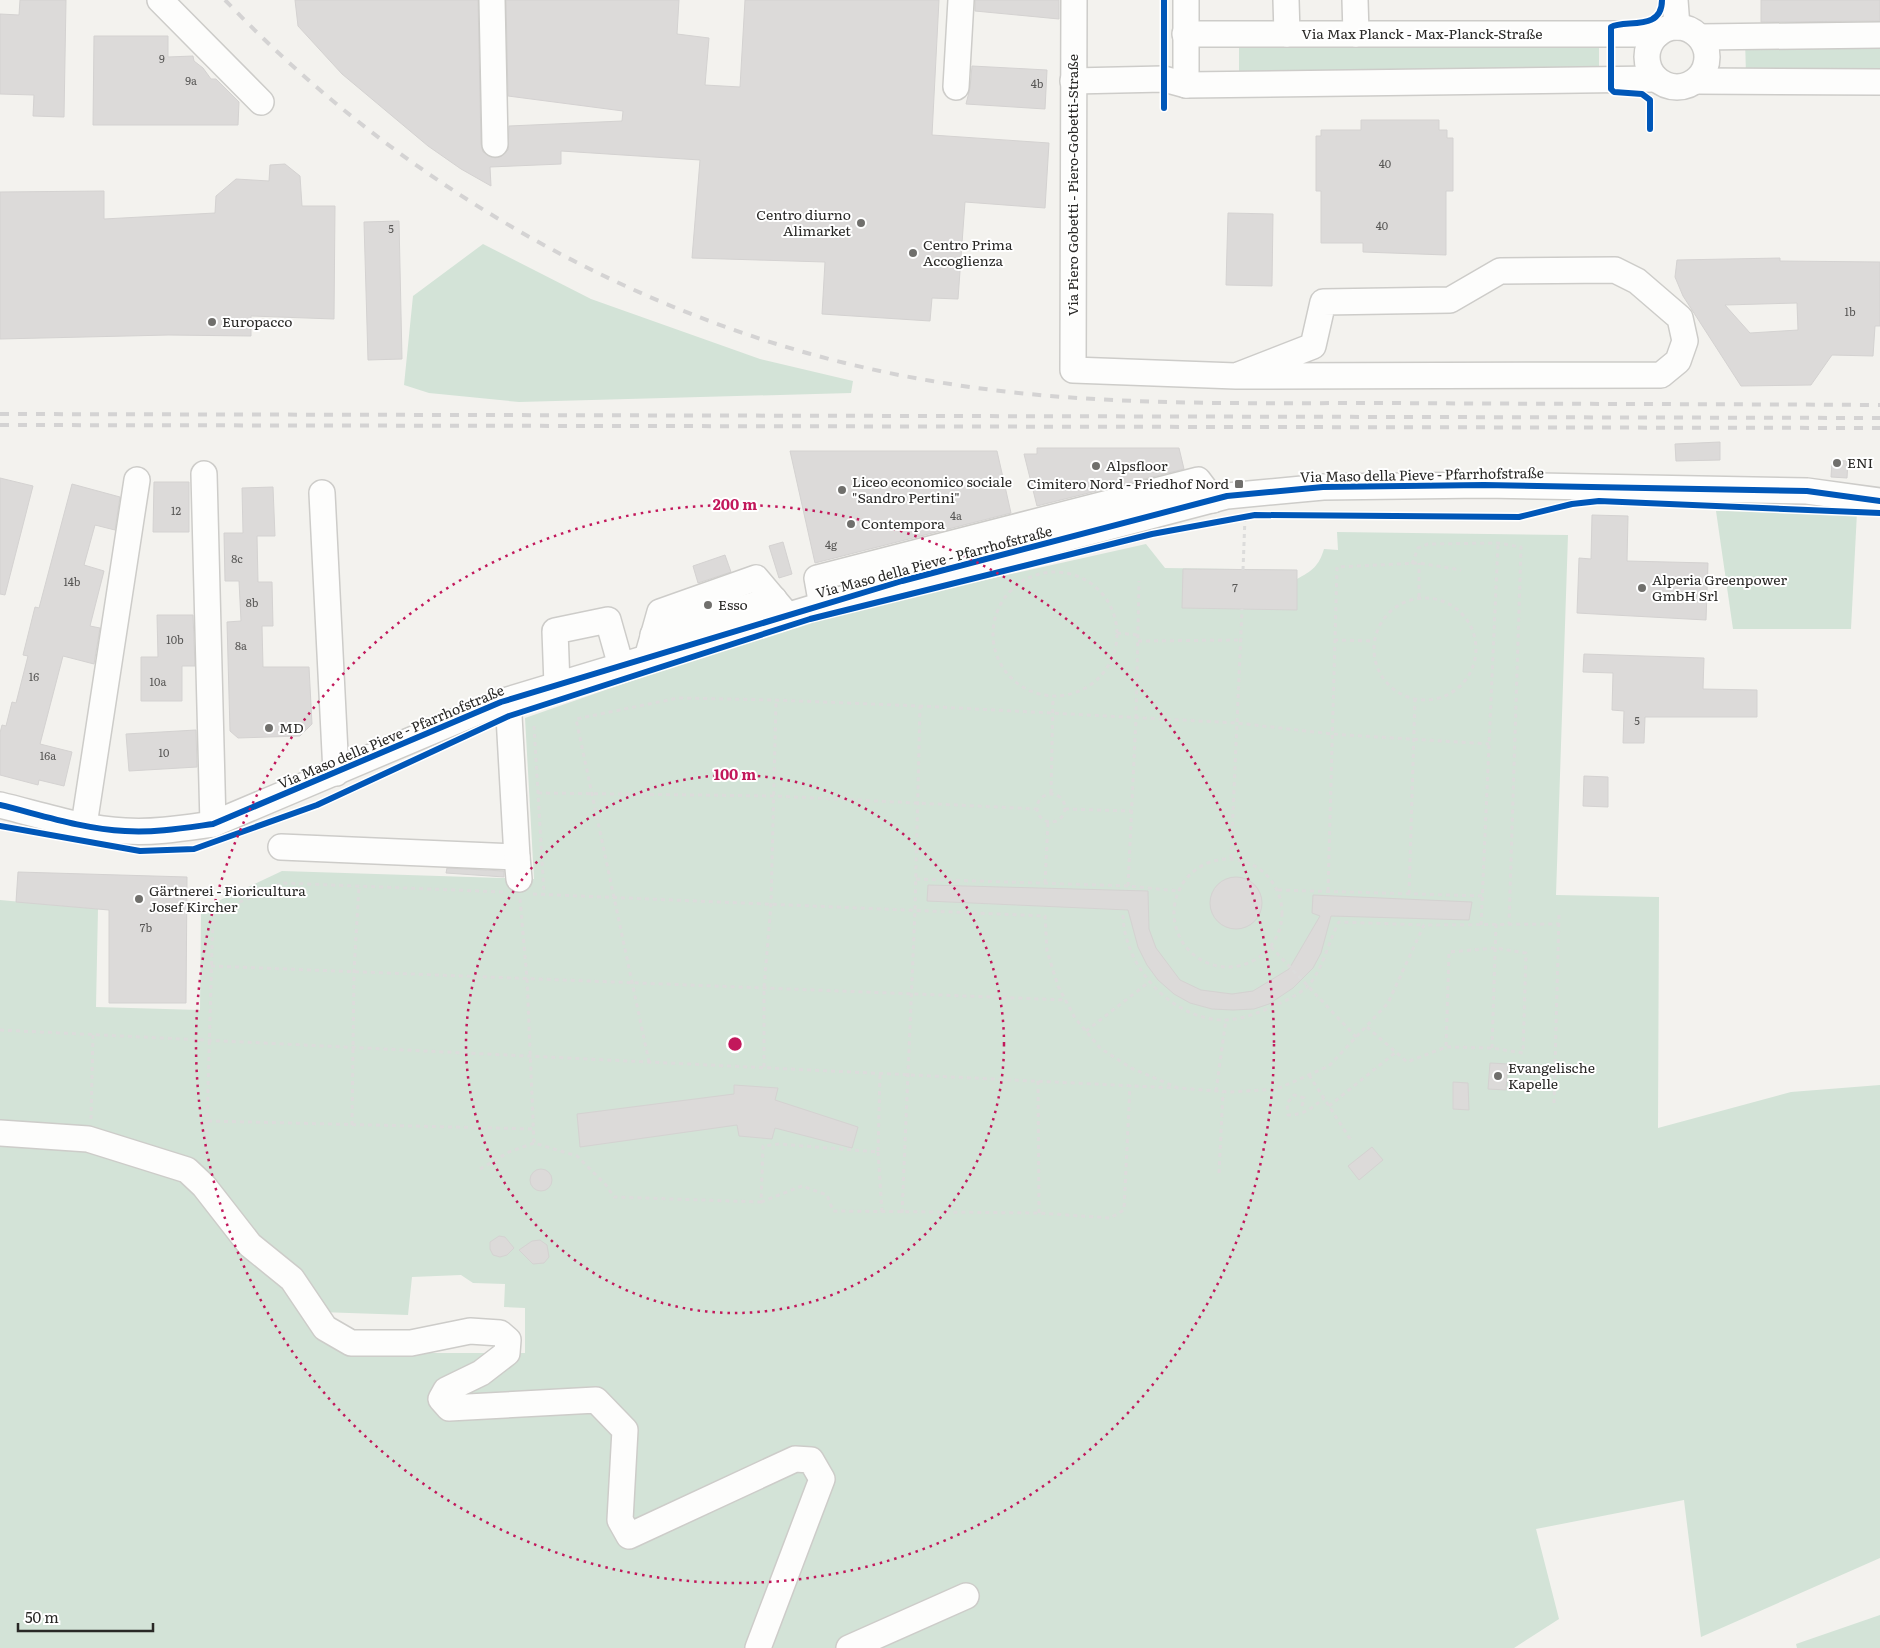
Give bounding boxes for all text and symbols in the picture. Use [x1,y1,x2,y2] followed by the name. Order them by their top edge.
[1302,23,1542,43] street label: Via Max Planck - Max-Planck-Straße
[159,50,165,66] house number: 9
[1062,54,1082,316] street label: Via Piero Gobetti - Piero-Gobetti-Straße
[185,72,197,88] house number: 9a
[1031,75,1044,91] house number: 4b
[1379,155,1391,171] house number: 40
[756,204,851,240] place label: Centro diurno Alimarket
[855,217,867,229] marker: Centro diurno Alimarket
[1376,217,1388,233] house number: 40
[388,220,394,236] house number: 5
[923,234,1013,270] place label: Centro Prima Accoglienza
[907,247,919,259] marker: Centro Prima Accoglienza
[1844,303,1856,319] house number: 1b
[222,311,292,331] place label: Europacco
[206,316,218,328] marker: Europacco
[1847,452,1873,472] place label: ENI
[1106,455,1168,475] place label: Alpsfloor
[1831,457,1843,469] marker: ENI
[1090,460,1102,472] marker: Alpsfloor
[1300,462,1544,486] street label: Via Maso della Pieve - Pfarrhofstraße
[852,471,1012,507] place label: Liceo economico sociale "Sandro Pertini"
[1027,473,1229,493] place label: Cimitero Nord - Friedhof Nord
[1233,478,1245,490] marker: Cimitero Nord - Friedhof Nord
[836,484,848,496] marker: Liceo economico sociale "Sandro Pertini"
[713,492,757,515] text: 200 m
[171,502,181,518] house number: 12
[950,507,962,523] house number: 4a
[861,513,945,533] place label: Contempora
[845,518,857,530] marker: Contempora
[813,520,1054,602] street label: Via Maso della Pieve - Pfarrhofstraße
[825,536,838,552] house number: 4g
[231,550,243,566] house number: 8c
[1652,569,1787,605] place label: Alperia Greenpower GmbH Srl
[64,573,81,589] house number: 14b
[1232,579,1238,595] house number: 7
[1636,582,1648,594] marker: Alperia Greenpower GmbH Srl
[246,594,259,610] house number: 8b
[718,594,748,614] place label: Esso
[702,599,714,611] marker: Esso
[166,631,184,647] house number: 10b
[235,637,247,653] house number: 8a
[29,668,39,684] house number: 16
[150,673,166,689] house number: 10a
[274,679,507,793] street label: Via Maso della Pieve - Pfarrhofstraße
[1634,712,1640,728] house number: 5
[279,717,304,737] place label: MD
[263,722,275,734] marker: MD
[159,744,169,760] house number: 10
[40,747,56,763] house number: 16a
[714,762,756,785] text: 100 m
[149,880,306,916] place label: Gärtnerei - Fioricultura Josef Kircher
[133,893,145,905] marker: Gärtnerei - Fioricultura Josef Kircher
[140,919,152,935] house number: 7b
[726,1035,744,1053] centre of rings
[1508,1057,1595,1093] place label: Evangelische Kapelle
[1492,1070,1504,1082] marker: Evangelische Kapelle
[18,1600,152,1632] scale bar
[25,1605,59,1628] text: 50 m

